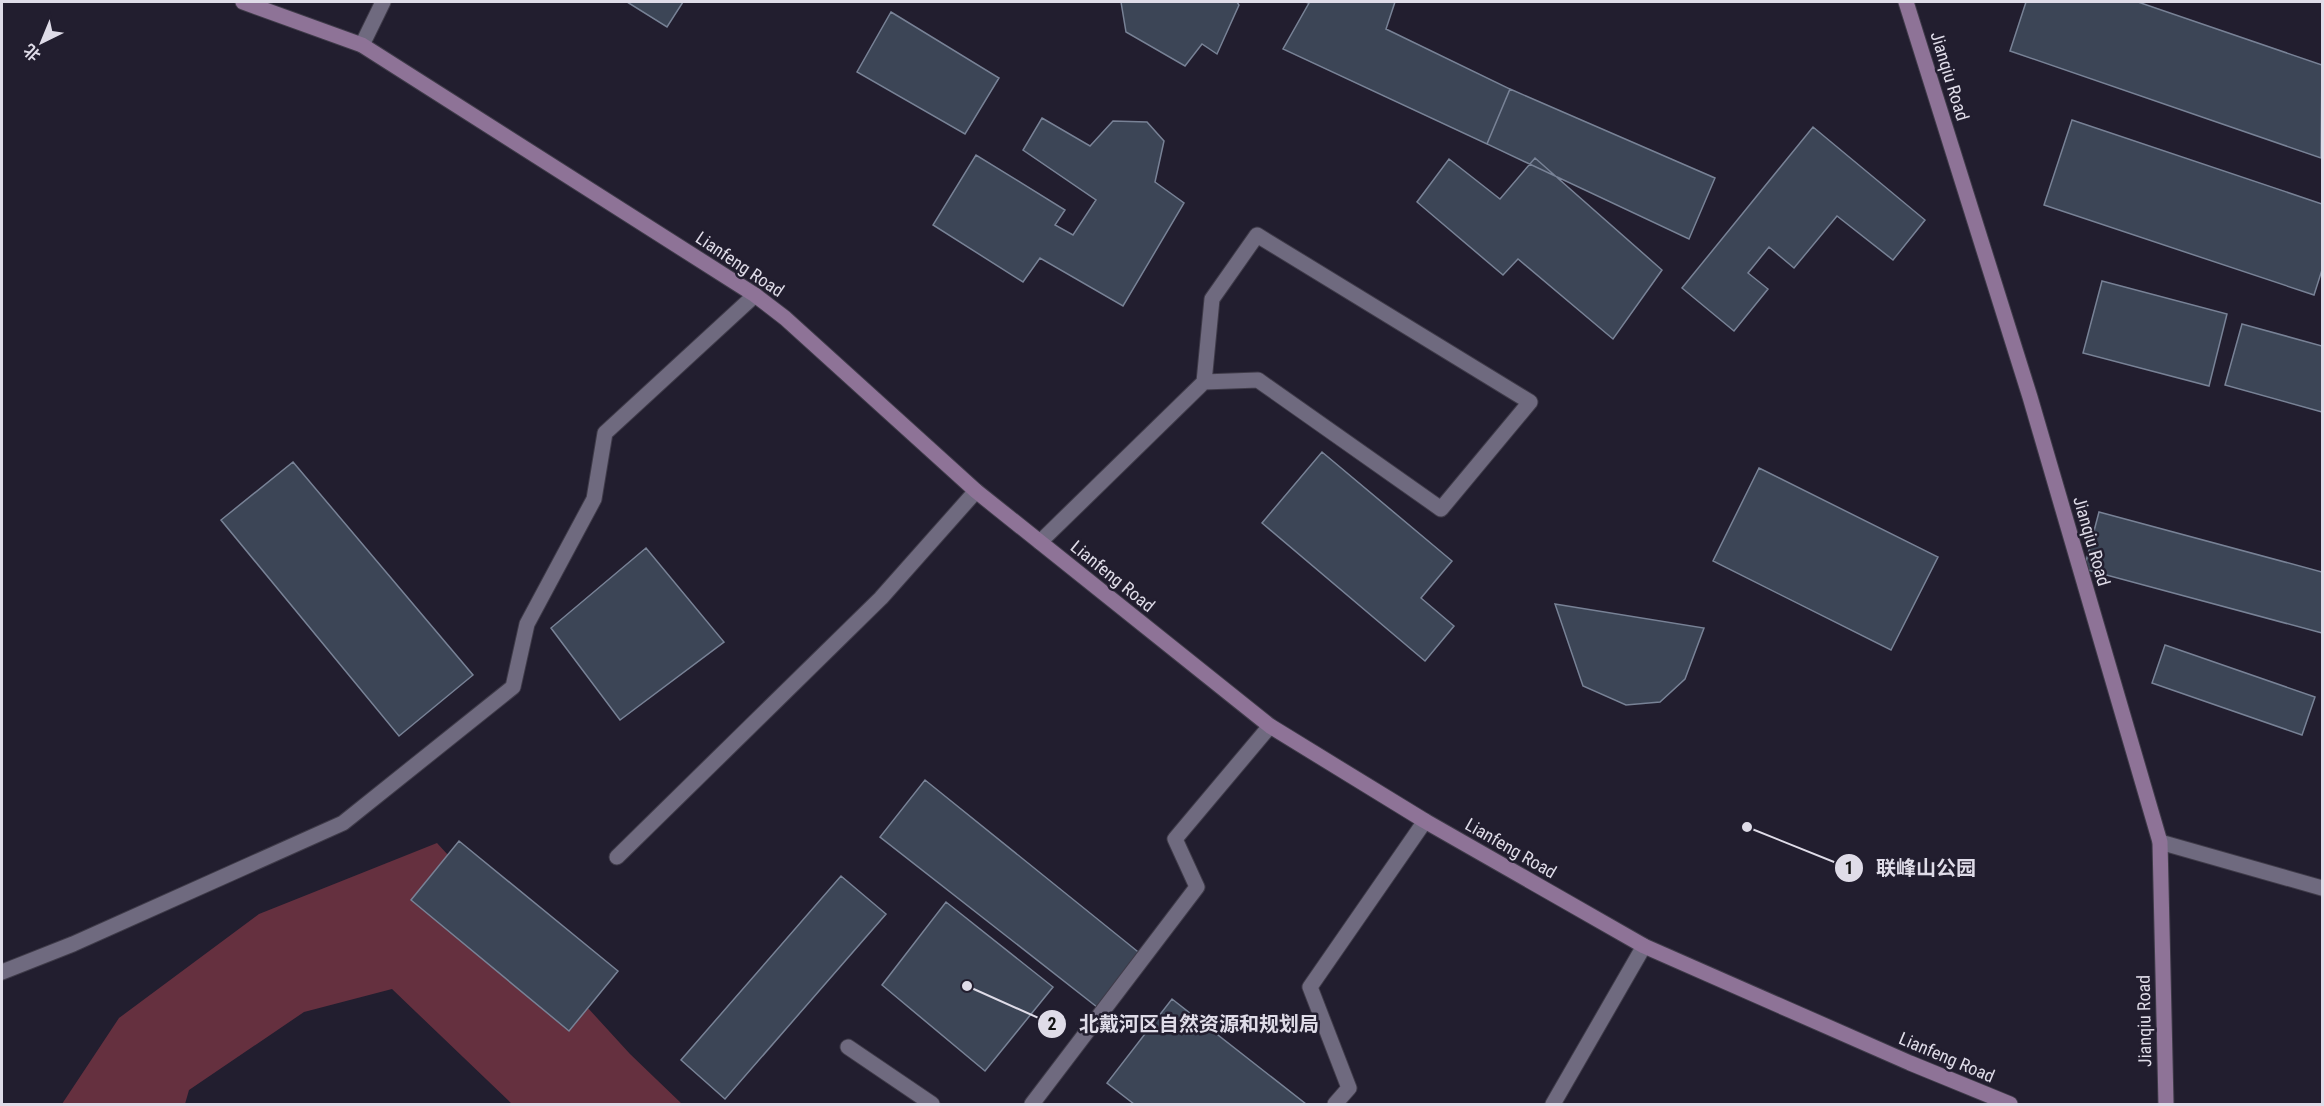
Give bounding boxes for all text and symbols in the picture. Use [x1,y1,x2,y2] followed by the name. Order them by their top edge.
[12,12,72,72] north arrow
[1926,29,1974,123] street label: Jianqiu Road
[20,40,44,65] text: 北
[692,227,788,301] street label: Lianfeng Road
[2069,494,2115,588] street label: Jianqiu Road
[1067,536,1159,616] street label: Lianfeng Road
[1462,813,1560,883] street label: Lianfeng Road
[1834,849,1988,887] callout: 联峰山公园
[1876,856,1976,880] text: 联峰山公园
[1844,857,1854,878] text: 1
[2133,975,2155,1067] street label: Jianqiu Road
[1037,1005,1331,1043] callout: 北戴河区自然资源和规划局
[1079,1012,1319,1036] text: 北戴河区自然资源和规划局
[1047,1013,1057,1034] text: 2
[1896,1027,1998,1087] street label: Lianfeng Road

